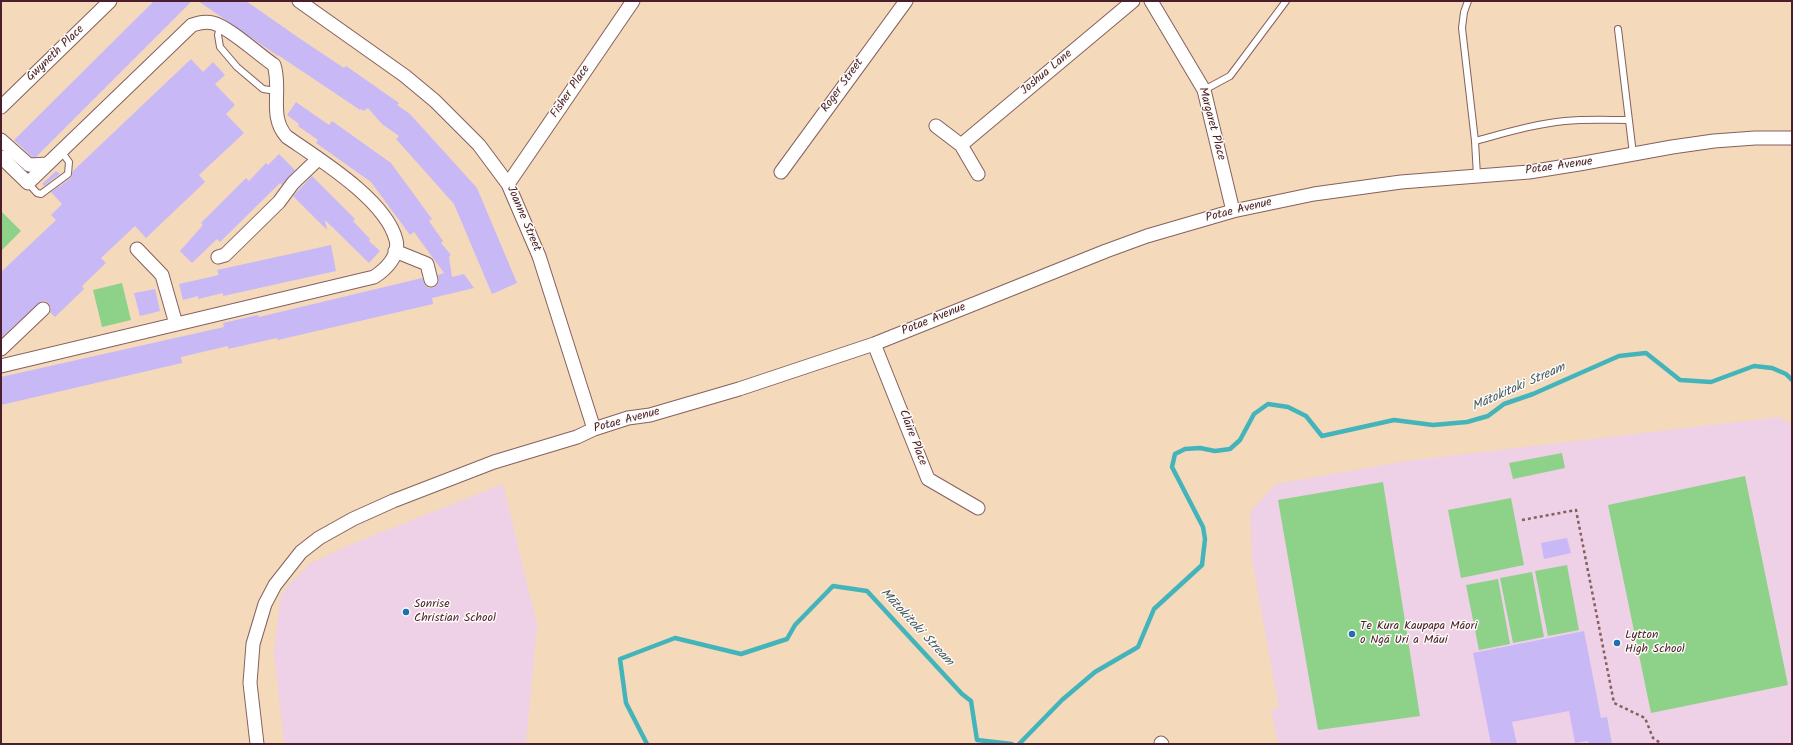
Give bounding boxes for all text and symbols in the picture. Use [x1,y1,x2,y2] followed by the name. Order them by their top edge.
[24,23,88,85] street label: Gwyneth Place
[1018,47,1076,99] street label: Joshua Lane
[819,56,867,116] street label: Roger Street
[548,63,594,121] street label: Fisher Place
[1194,86,1228,162] street label: Margaret Place
[1524,155,1594,179] street label: Potae Avenue
[503,184,543,254] street label: Joanne Street
[1204,196,1274,226] street label: Potae Avenue
[900,301,968,339] street label: Potae Avenue
[1470,360,1568,416] water label: Mātokitoki Stream
[592,405,662,437] street label: Potae Avenue
[895,408,929,468] street label: Claire Place
[876,586,956,670] water label: Mātokitoki Stream
[414,598,496,626] place label: Sonrise Christian School
[401,607,411,617] marker: Sonrise Christian School
[1360,620,1477,648] place label: Te Kura Kaupapa Māori o Ngā Uri a Māui
[1347,629,1357,639] marker: Te Kura Kaupapa Māori o Ngā Uri a Māui
[1625,629,1685,657] place label: Lytton High School
[1612,638,1622,648] marker: Lytton High School

